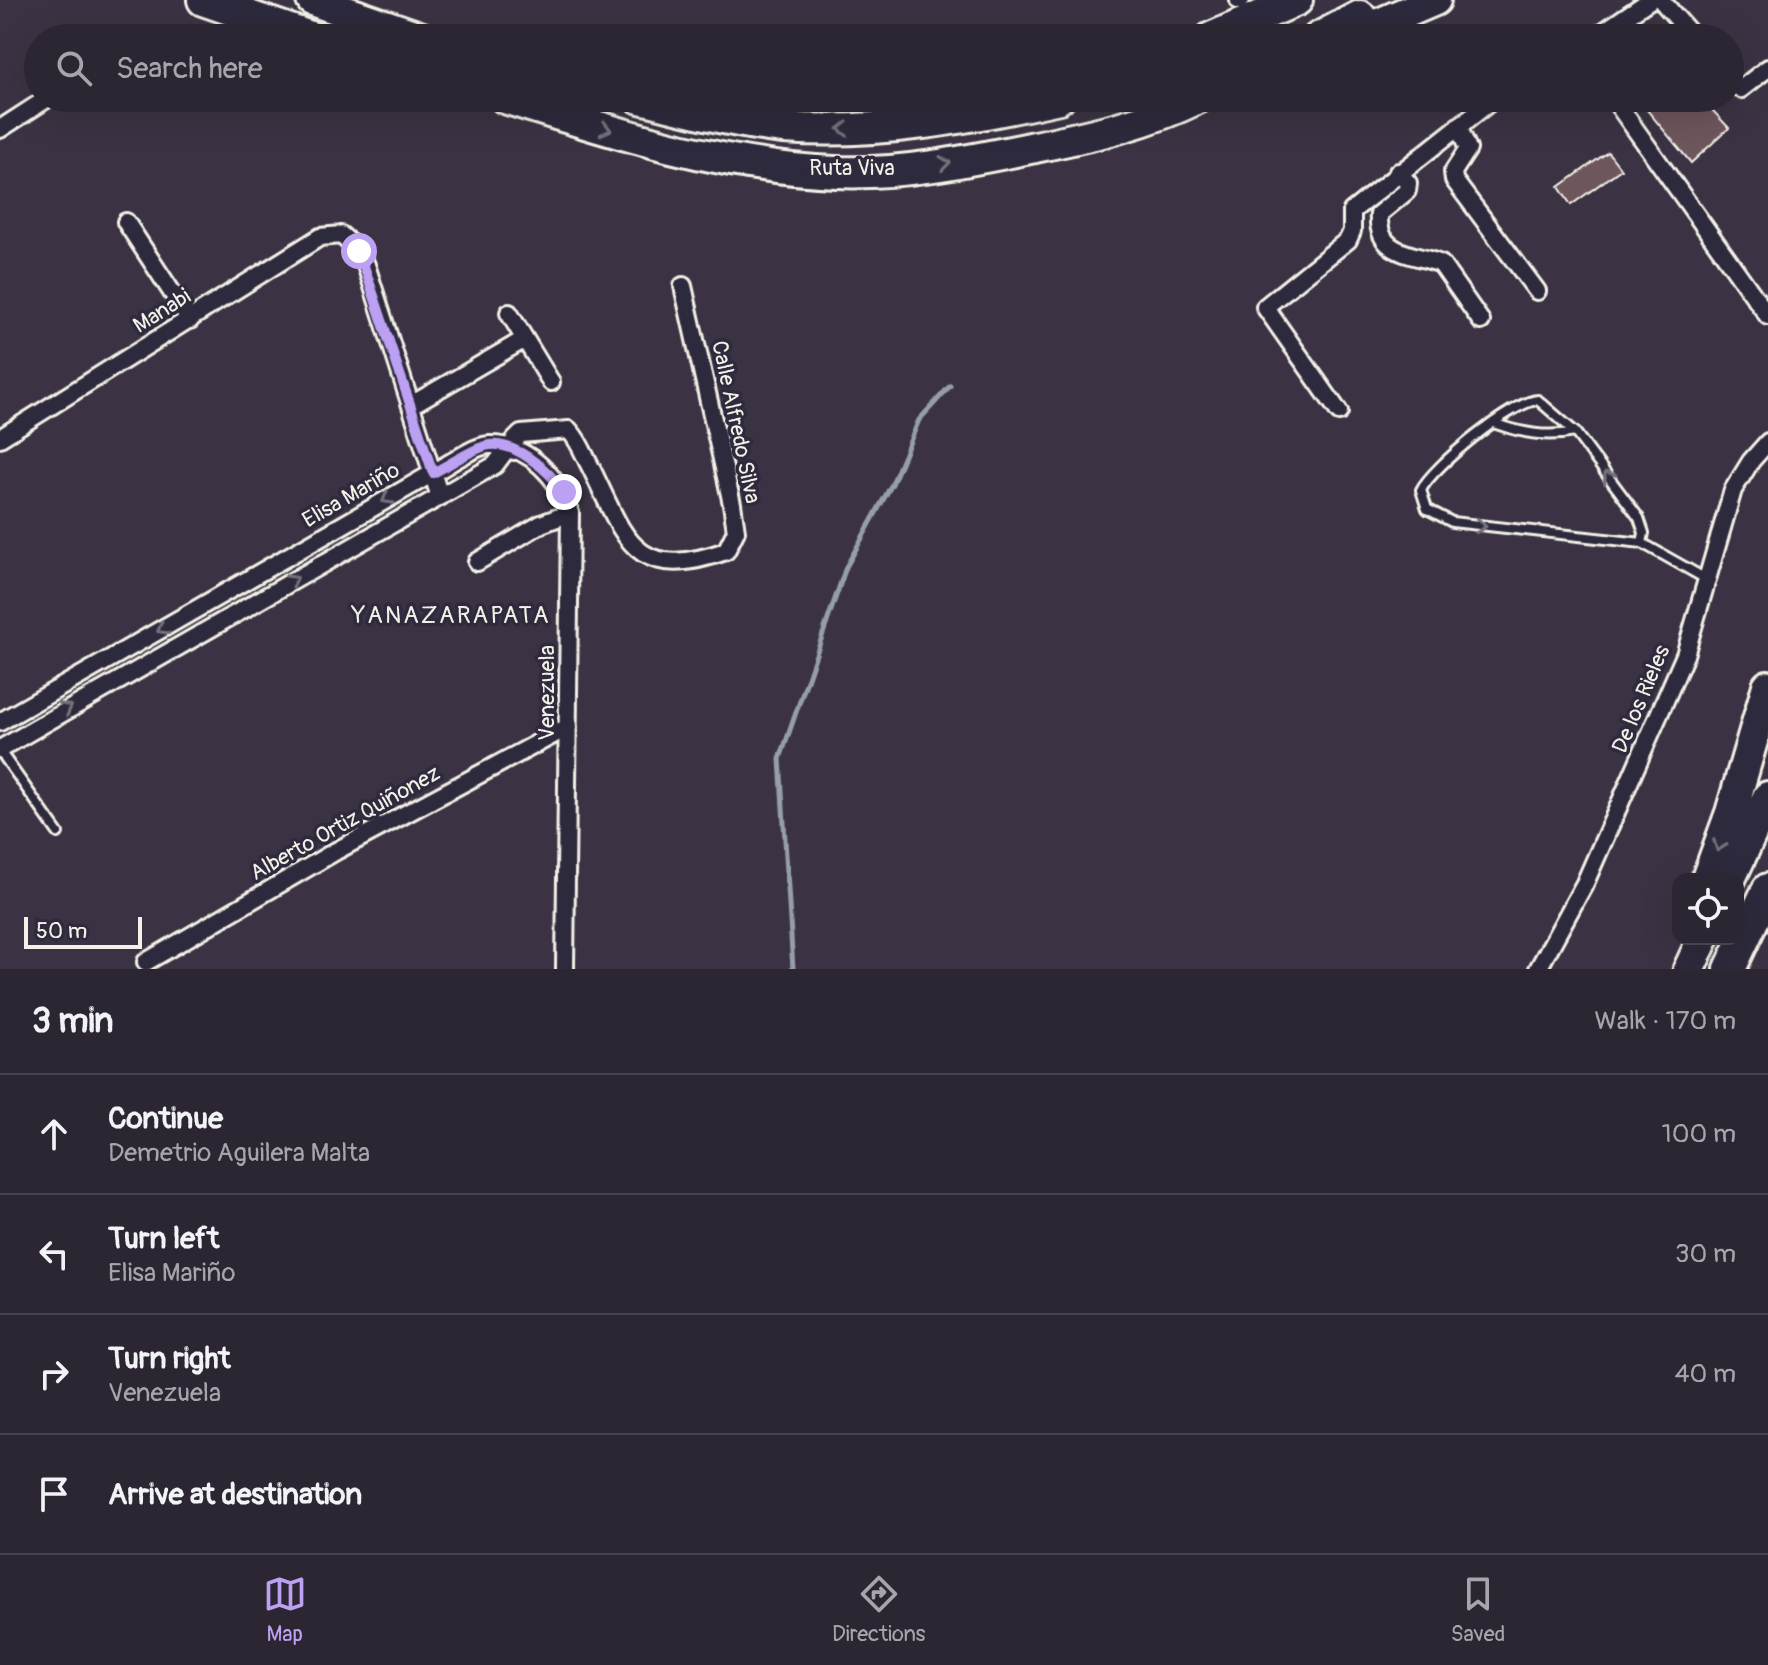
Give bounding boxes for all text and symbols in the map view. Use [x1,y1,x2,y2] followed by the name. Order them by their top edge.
[24,24,1744,112] search box
[52,46,96,90] icon: search
[116,50,263,87] text: Search here
[599,119,613,136] one-way arrow
[836,120,849,138] one-way arrow
[809,154,895,182] street label: Ruta Viva
[938,155,952,172] one-way arrow
[341,233,377,269] route start
[128,282,196,340] street label: Manabi
[705,338,767,506] street label: Calle Alfredo Silva
[297,456,405,534] street label: Elisa Mariño
[1603,470,1617,485] one-way arrow
[546,474,582,510] route end
[382,489,396,505] one-way arrow
[1475,517,1488,534] one-way arrow
[284,574,299,590] one-way arrow
[350,601,551,630] district label: YANAZARAPATA
[156,619,171,635] one-way arrow
[1606,641,1676,757] street label: De los Rieles
[533,645,561,741] street label: Venezuela
[58,703,73,718] one-way arrow
[245,759,445,887] street label: Alberto Ortiz Quiñonez
[1712,838,1729,852] one-way arrow
[1672,873,1744,945] map controls
[1672,873,1744,945] button: locate
[24,913,142,949] scale bar
[36,917,87,945] text: 50 m
[32,1000,114,1043] text: 3 min
[1595,1005,1736,1037] text: Walk · 170 m
[108,1100,223,1137] text: Continue
[32,1112,76,1156] icon: ahead
[1662,1118,1736,1150] text: 100 m
[108,1137,370,1169] text: Demetrio Aguilera Malta
[108,1220,219,1257] text: Turn left
[32,1232,76,1276] icon: left
[1675,1238,1736,1270] text: 30 m
[108,1257,235,1289] text: Elisa Mariño
[108,1340,231,1377] text: Turn right
[32,1352,76,1396] icon: right
[1674,1358,1736,1390] text: 40 m
[108,1377,221,1409] text: Venezuela
[32,1472,76,1516] icon: arrive
[108,1476,362,1513] text: Arrive at destination
[263,1572,307,1648] tab: Map
[832,1572,925,1648] tab: Directions
[1451,1572,1505,1648] tab: Saved

